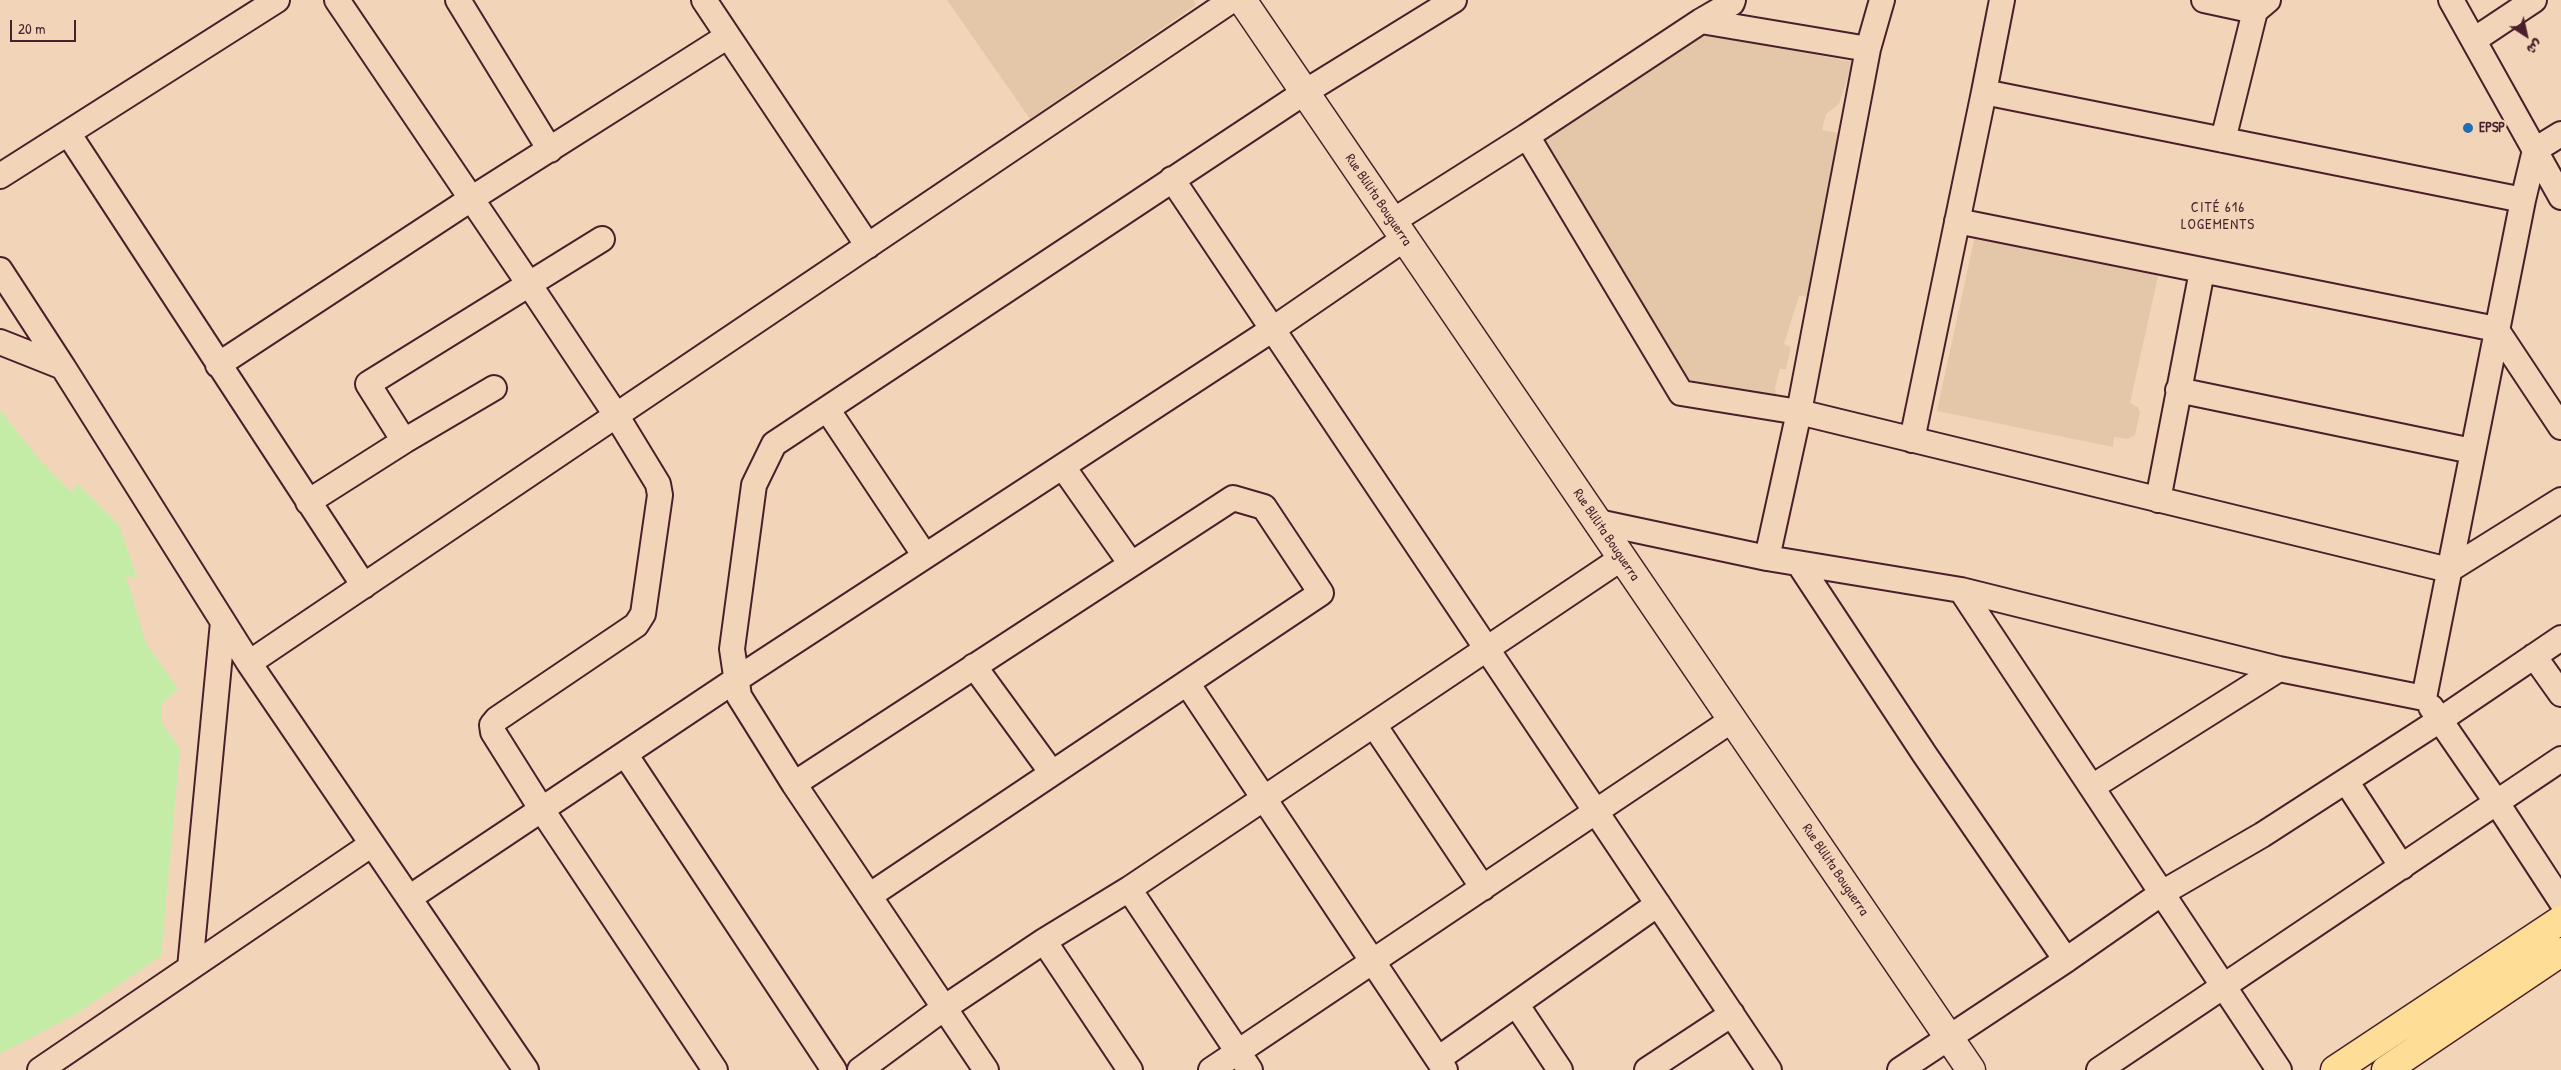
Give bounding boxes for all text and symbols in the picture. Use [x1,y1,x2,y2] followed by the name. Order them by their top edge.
[12,10,79,42] scale bar
[2501,10,2551,60] north arrow
[18,18,45,39] text: 20 m
[2523,35,2547,60] text: ش
[2479,120,2505,136] place label: EPSP
[2461,121,2475,135] marker: EPSP
[1341,151,1415,249] street label: Rue Blilita Bouguerra
[2180,199,2256,234] district label: CITÉ 616 LOGEMENTS
[1569,486,1643,584] street label: Rue Blilita Bouguerra
[1798,821,1872,919] street label: Rue Blilita Bouguerra

